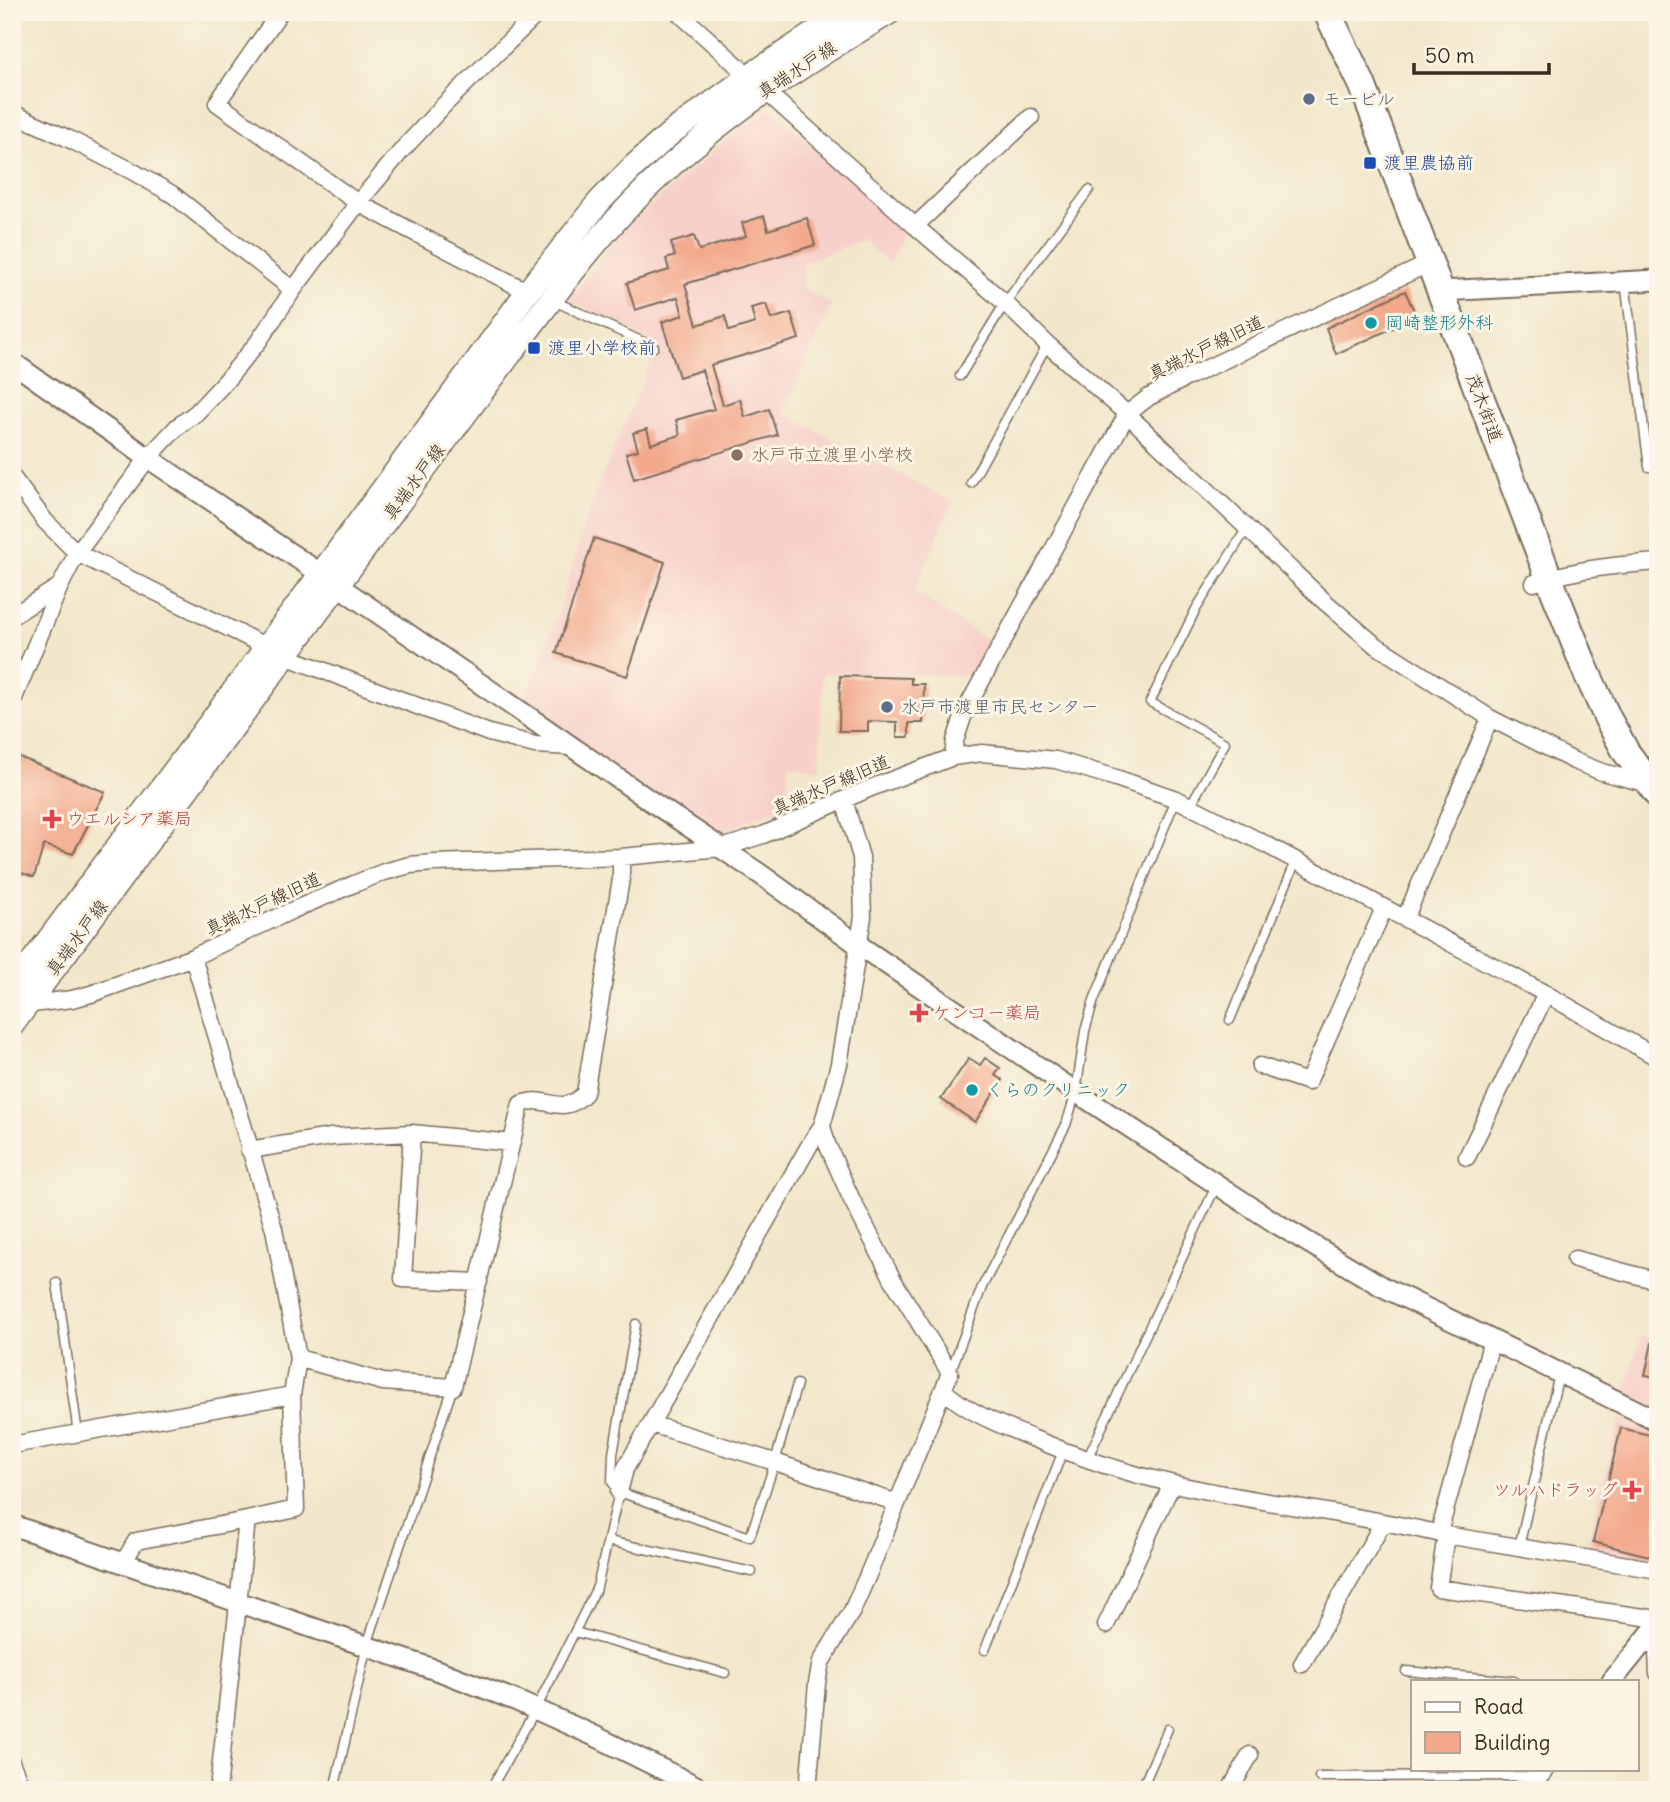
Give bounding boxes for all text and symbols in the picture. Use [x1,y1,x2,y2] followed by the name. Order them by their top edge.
[1414,32,1549,76] scale bar
[753,35,841,104] street label: 真端水戸線
[1425,42,1474,69] text: 50 m
[1323,87,1395,110] place label: モービル
[1301,91,1317,107] marker: モービル
[1384,151,1474,174] place label: 渡里農協前
[1362,155,1378,171] marker: 渡里農協前
[1144,310,1267,386] street label: 真端水戸線旧道
[1385,311,1493,334] place label: 岡崎整形外科
[1363,315,1379,331] marker: 岡崎整形外科
[548,336,656,359] place label: 渡里小学校前
[526,340,542,356] marker: 渡里小学校前
[1461,370,1508,446] street label: 茂木街道
[377,439,450,525] street label: 真端水戸線
[751,443,913,466] place label: 水戸市立渡里小学校
[729,447,745,463] marker: 水戸市立渡里小学校
[901,695,1098,718] place label: 水戸市渡里市民センター
[879,699,895,715] marker: 水戸市渡里市民センター
[768,749,893,820] street label: 真端水戸線旧道
[66,807,192,830] place label: ウエルシア薬局
[44,811,60,827] marker: ウエルシア薬局
[201,866,325,941] street label: 真端水戸線旧道
[40,895,113,981] street label: 真端水戸線
[933,1001,1041,1024] place label: ケンコー薬局
[911,1005,927,1021] marker: ケンコー薬局
[986,1078,1130,1101] place label: くらのクリニック
[964,1082,980,1098] marker: くらのクリニック
[1493,1478,1618,1501] place label: ツルハドラッグ
[1624,1482,1640,1498] marker: ツルハドラッグ
[1411,1680,1638,1770] legend
[1474,1693,1523,1720] text: Road
[1474,1729,1550,1756] text: Building

